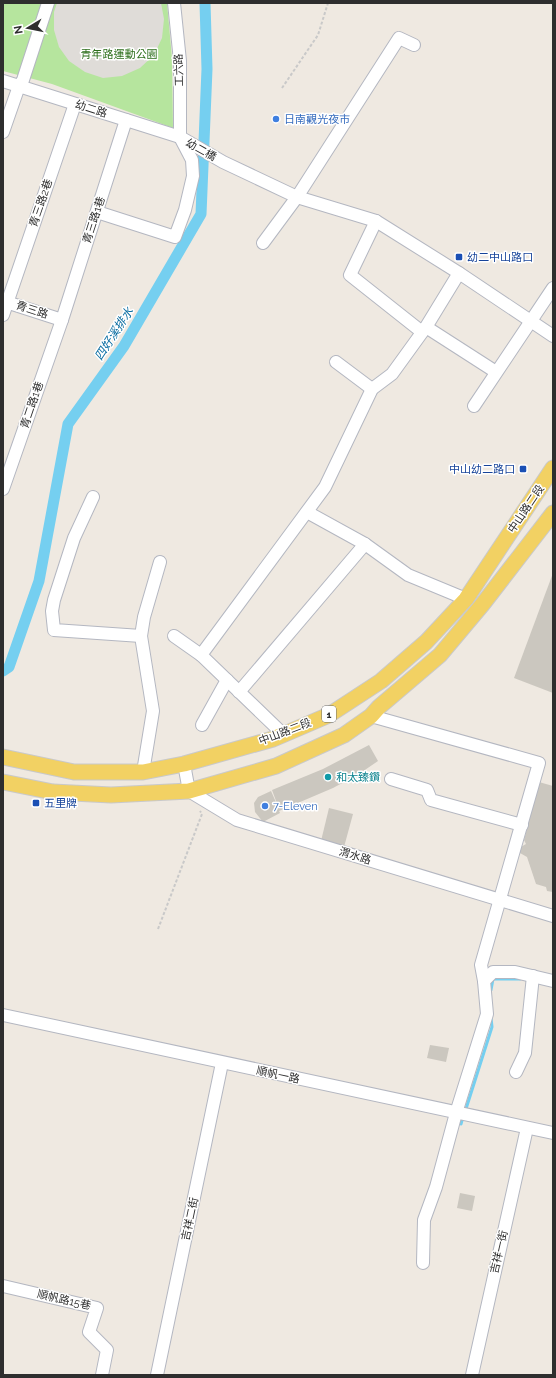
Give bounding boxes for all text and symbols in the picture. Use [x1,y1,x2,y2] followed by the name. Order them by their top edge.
[8,8,48,48] north arrow
[12,24,26,35] text: N
[81,48,158,61] park label: 青年路運動公園
[172,53,186,87] street label: 工六路
[73,98,109,120] street label: 幼二路
[284,113,350,126] place label: 日南觀光夜市
[271,114,281,124] marker: 日南觀光夜市
[183,136,219,164] street label: 幼二橋
[27,177,55,229] street label: 青三路2巷
[80,195,108,245] street label: 青三路1巷
[467,251,533,264] place label: 幼二中山路口
[454,252,464,262] marker: 幼二中山路口
[14,299,50,321] street label: 青三路
[92,304,137,363] water label: 四好溪排水
[18,380,46,430] street label: 青二路1巷
[449,463,515,476] place label: 中山幼二路口
[518,464,528,474] marker: 中山幼二路口
[505,483,547,535] street label: 中山路二段
[322,706,336,722] road number: 1
[257,716,313,748] street label: 中山路二段
[336,771,380,784] place label: 和太臻鑽
[323,772,333,782] marker: 和太臻鑽
[44,797,77,810] place label: 五里牌
[31,798,41,808] marker: 五里牌
[273,800,318,813] place label: 7-Eleven
[260,801,270,811] marker: 7-Eleven
[337,845,373,867] street label: 渭水路
[255,1064,301,1086] street label: 順帆一路
[179,1196,201,1242] street label: 吉祥二街
[488,1229,510,1275] street label: 吉祥一街
[36,1288,92,1312] street label: 順帆路15巷

